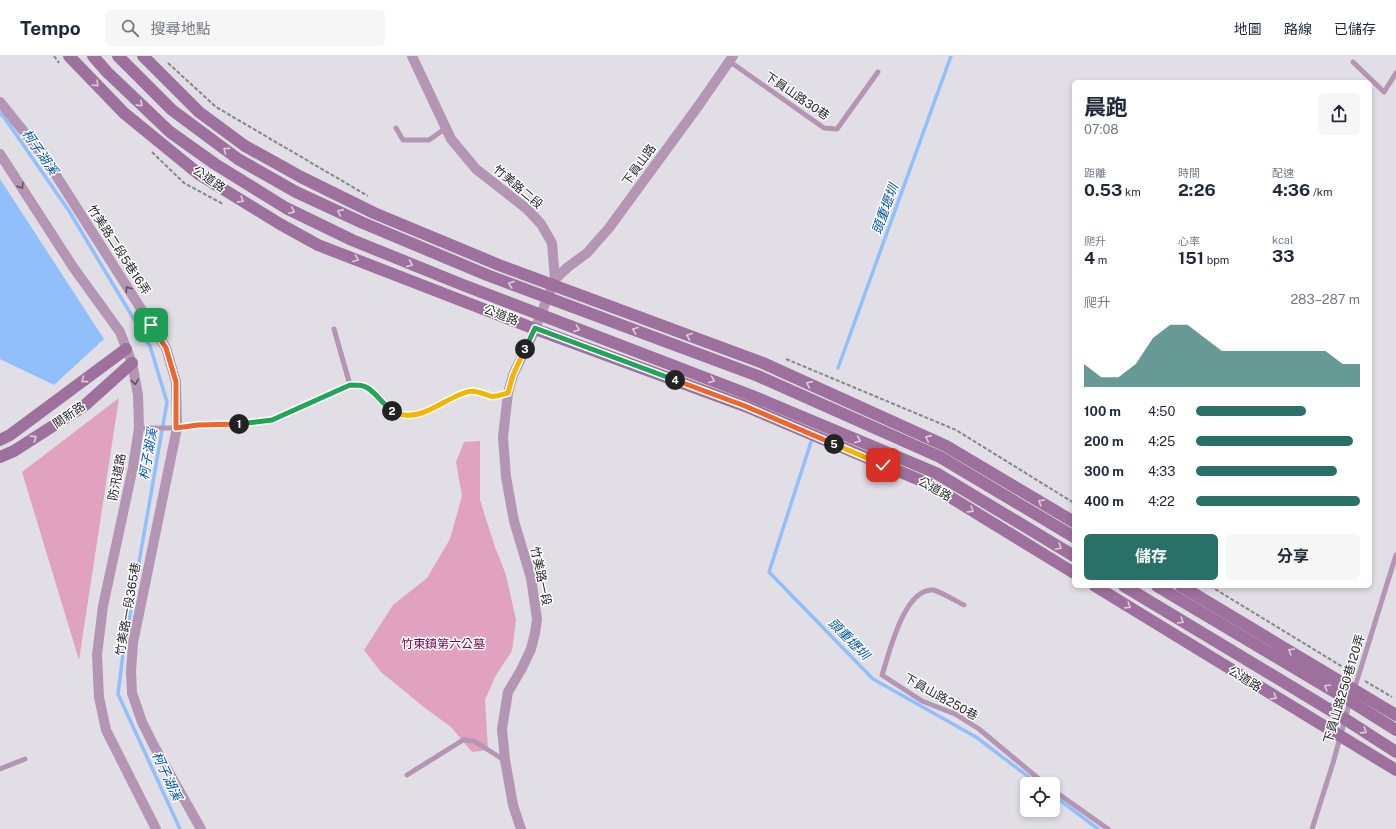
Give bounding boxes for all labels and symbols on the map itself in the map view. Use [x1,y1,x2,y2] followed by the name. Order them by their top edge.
[762,69,832,123] street label: 下員山路30巷
[91,79,99,87] one-way arrow
[135,99,143,107] one-way arrow
[19,126,62,179] water label: 柯子湖溪
[619,141,659,189] street label: 下員山路
[223,148,230,155] one-way arrow
[491,162,545,212] street label: 竹美路二段
[190,163,228,195] street label: 公道路
[869,180,902,236] water label: 頭重壢圳
[17,182,24,189] one-way arrow
[237,195,244,203] one-way arrow
[85,203,153,297] street label: 竹美路二段5巷16弄
[287,206,295,213] one-way arrow
[336,209,344,217] one-way arrow
[353,255,360,263] one-way arrow
[407,259,414,267] one-way arrow
[508,280,515,288] one-way arrow
[126,286,133,293] one-way arrow
[482,302,520,328] street label: 公道路
[134,308,168,342] pin
[574,324,581,332] one-way arrow
[631,326,638,334] one-way arrow
[685,332,692,340] one-way arrow
[515,339,535,359] pin: 3
[665,370,685,390] pin: 4
[708,375,715,383] one-way arrow
[81,376,88,383] one-way arrow
[131,379,139,385] one-way arrow
[806,381,814,389] one-way arrow
[50,399,88,431] street label: 關新路
[382,401,402,421] pin: 2
[229,414,249,434] pin: 1
[136,425,160,481] water label: 柯子湖溪
[824,434,844,454] pin: 5
[924,434,931,442] one-way arrow
[30,435,37,443] one-way arrow
[853,435,861,443] one-way arrow
[866,448,900,482] pin
[106,452,128,502] street label: 防汛道路
[916,474,954,504] street label: 公道路
[1037,500,1045,507] one-way arrow
[967,505,974,513] one-way arrow
[1055,542,1062,549] one-way arrow
[528,545,554,607] street label: 竹美路一段
[113,561,143,657] street label: 竹美路一段365巷
[1124,602,1131,609] one-way arrow
[825,615,874,664] water label: 頭重壢圳
[1177,616,1184,623] one-way arrow
[1321,633,1367,745] street label: 下員山路250巷120弄
[401,637,485,651] park label: 竹東鎮第六公墓
[1288,649,1295,656] one-way arrow
[1226,664,1264,694] street label: 公道路
[902,671,980,723] street label: 下員山路250巷
[1324,685,1331,692] one-way arrow
[1270,692,1277,699] one-way arrow
[1360,727,1367,734] one-way arrow
[149,749,186,805] water label: 柯子湖溪

